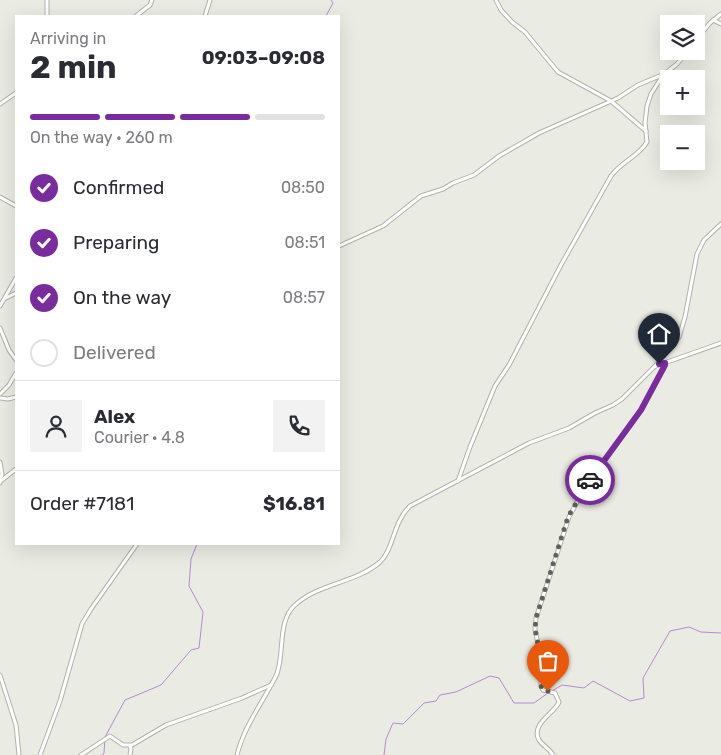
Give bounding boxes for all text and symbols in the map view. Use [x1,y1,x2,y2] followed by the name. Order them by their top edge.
[660,15,705,170] map controls
[660,15,705,60] button: layers
[30,29,106,48] text: Arriving in
[202,46,325,69] text: 09:03–09:08
[30,48,117,86] text: 2 min
[660,70,705,115] button: +
[660,125,705,170] button: −
[30,128,173,147] text: On the way · 260 m
[30,174,58,202] icon: check
[73,176,164,199] text: Confirmed
[281,178,325,197] text: 08:50
[30,229,58,257] icon: check
[73,231,159,254] text: Preparing
[284,233,325,252] text: 08:51
[30,284,58,312] icon: check
[73,286,171,309] text: On the way
[283,288,325,307] text: 08:57
[638,313,680,364] pin
[645,320,673,348] icon: home
[73,341,156,364] text: Delivered
[30,400,82,452] button: person
[273,400,325,452] button: phone
[94,405,135,428] text: Alex
[94,428,185,447] text: Courier · 4.8
[565,455,615,505] courier
[576,466,604,494] icon: car
[30,492,134,515] text: Order #7181
[263,492,325,515] text: $16.81
[527,640,569,691] pin
[534,647,562,675] icon: bag

